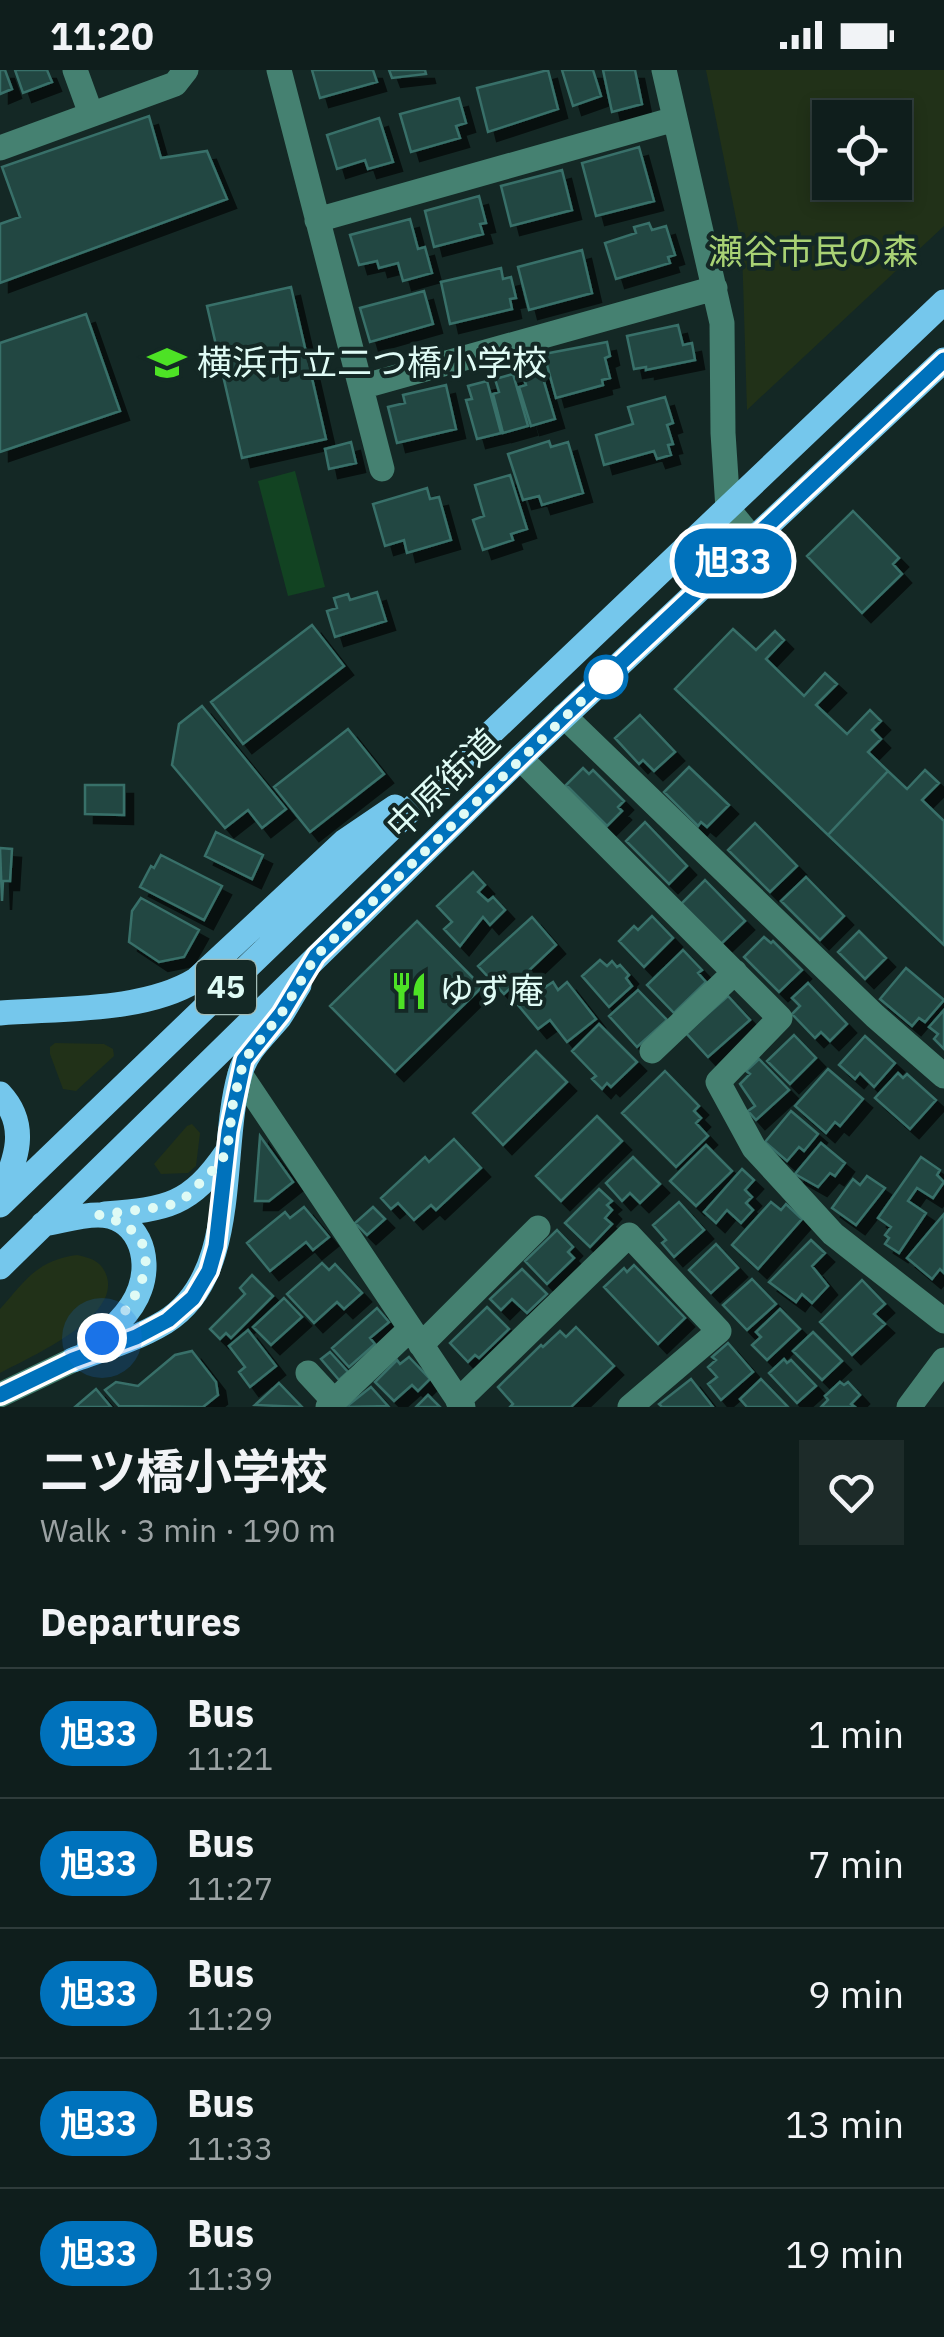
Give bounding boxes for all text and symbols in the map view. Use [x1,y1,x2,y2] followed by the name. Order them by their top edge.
[50,11,154,60] text: 11:20
[812,100,912,200] map controls
[812,100,912,200] button: locate
[708,228,918,274] park label: 瀬谷市民の森
[197,339,547,385] place label: 横浜市立二つ橋小学校
[146,342,188,384] school or university icon: 横浜市立二つ橋小学校
[676,528,790,594] line badge: 旭33
[694,538,772,584] text: 旭33
[585,656,627,698] unlabelled marker
[376,718,509,848] street label: 中原街道
[196,960,256,1014] road number: 45
[439,967,544,1013] place label: ゆず庵
[388,970,430,1012] restaurant icon: ゆず庵
[77,1313,127,1363] your location
[40,1440,328,1502] text: 二ツ橋小学校
[799,1440,904,1545] button: heart
[40,1509,336,1551] text: Walk · 3 min · 190 m
[40,1597,241,1646] text: Departures
[187,1688,254,1737] text: Bus
[808,1709,904,1758] text: 1 min
[60,1710,137,1756] text: 旭33
[187,1737,273,1779] text: 11:21
[187,1818,254,1867] text: Bus
[808,1839,904,1888] text: 7 min
[60,1840,137,1886] text: 旭33
[187,1867,273,1909] text: 11:27
[187,1948,254,1997] text: Bus
[808,1969,904,2018] text: 9 min
[60,1970,137,2016] text: 旭33
[187,1997,273,2039] text: 11:29
[187,2078,254,2127] text: Bus
[785,2099,904,2148] text: 13 min
[60,2100,137,2146] text: 旭33
[187,2127,273,2169] text: 11:33
[187,2208,254,2257] text: Bus
[785,2229,904,2278] text: 19 min
[60,2230,137,2276] text: 旭33
[187,2257,273,2299] text: 11:39

